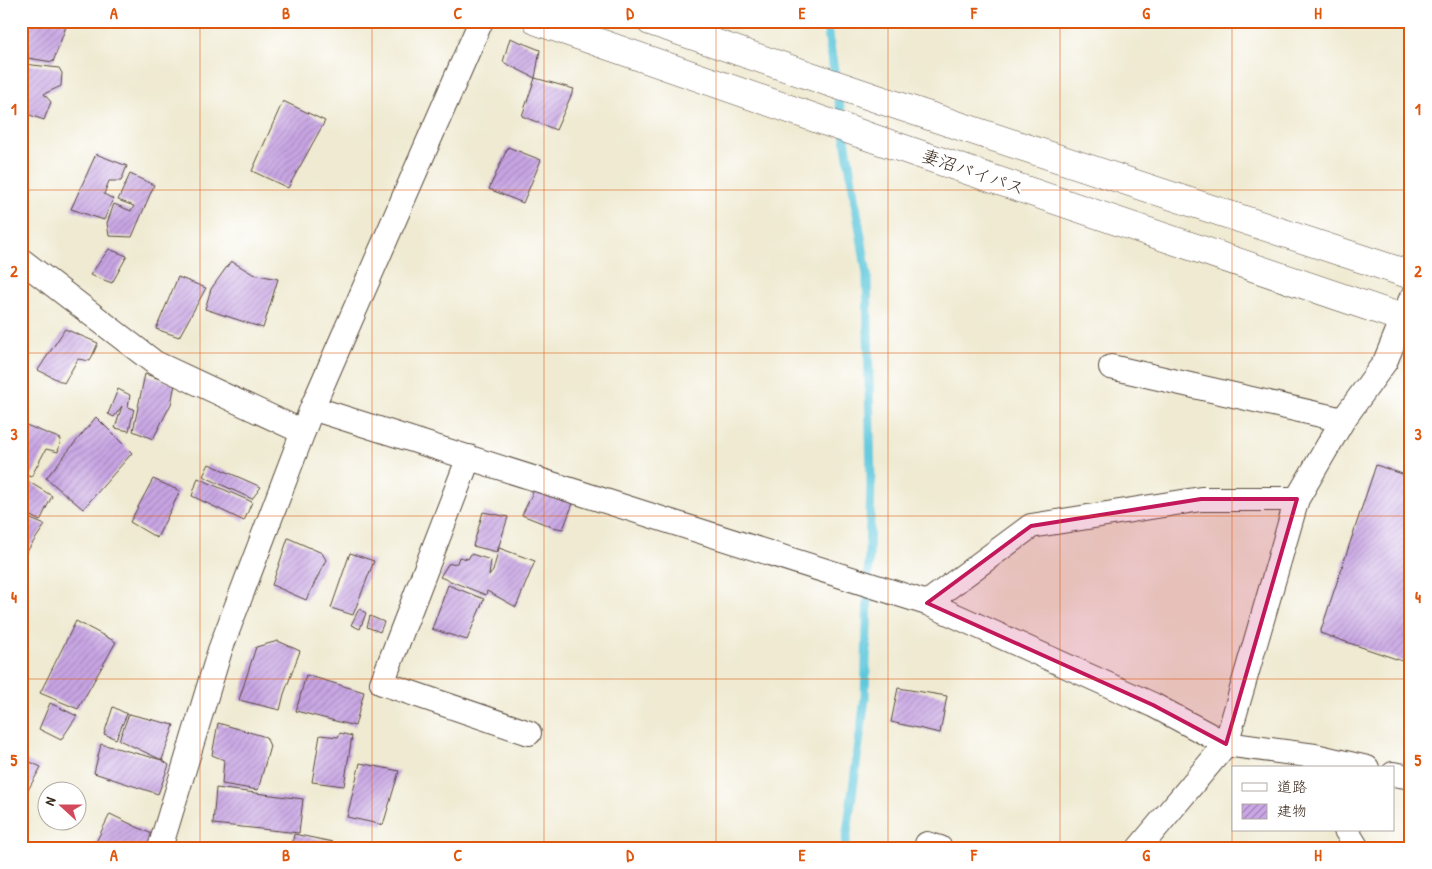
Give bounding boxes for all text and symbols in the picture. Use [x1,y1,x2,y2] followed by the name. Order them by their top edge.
[110,2,118,24] text: A
[282,2,290,24] text: B
[454,2,463,24] text: C
[626,2,634,24] text: D
[798,2,806,24] text: E
[970,2,978,24] text: F
[1142,2,1150,24] text: G
[1314,2,1322,24] text: H
[11,98,17,120] text: 1
[1415,98,1421,120] text: 1
[918,142,1028,201] street label: 妻沼バイパス
[10,260,18,282] text: 2
[1414,260,1422,282] text: 2
[10,423,18,445] text: 3
[1414,423,1422,445] text: 3
[11,586,17,608] text: 4
[1415,586,1421,608] text: 4
[11,749,18,771] text: 5
[1415,749,1422,771] text: 5
[1232,766,1394,832] legend
[1277,776,1307,797] text: 道路
[38,782,88,832] north arrow
[39,794,60,808] text: N
[1277,800,1307,821] text: 建物
[110,844,118,866] text: A
[282,844,290,866] text: B
[454,844,463,866] text: C
[626,844,634,866] text: D
[798,844,806,866] text: E
[970,844,978,866] text: F
[1142,844,1150,866] text: G
[1314,844,1322,866] text: H

